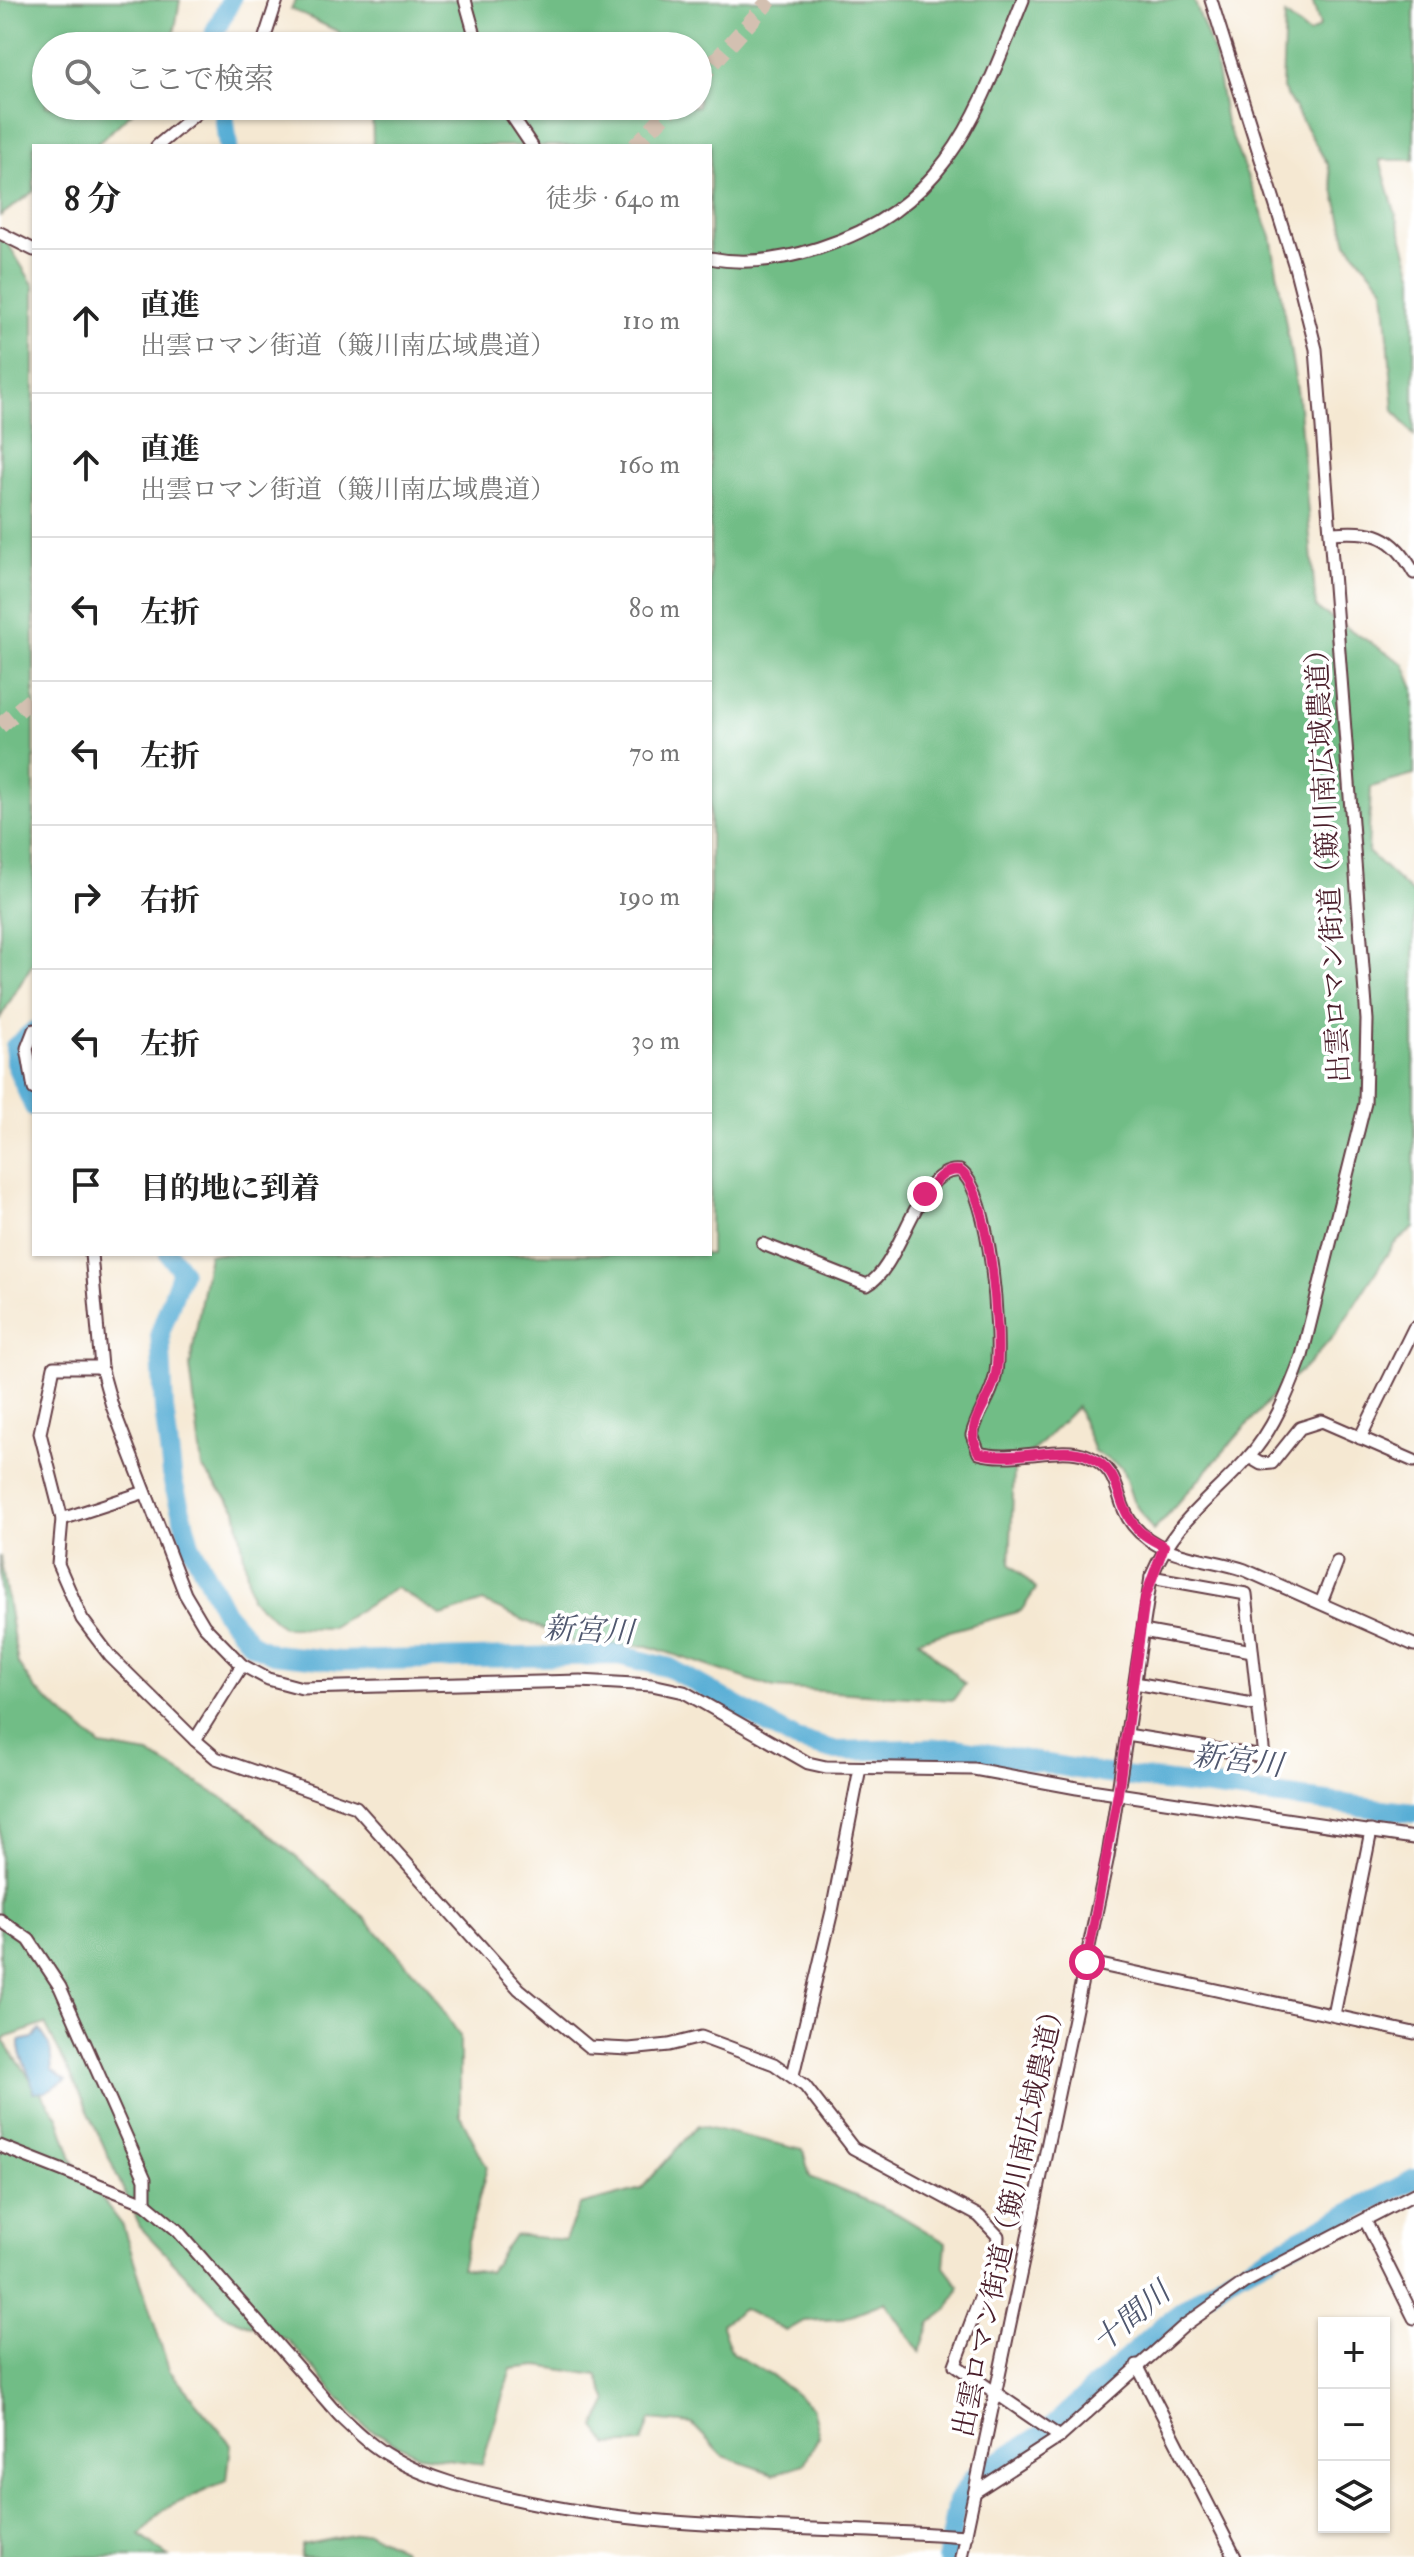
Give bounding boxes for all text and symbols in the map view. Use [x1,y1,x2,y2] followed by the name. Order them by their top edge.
[32,32,712,120] search box
[60,54,104,98] icon: search
[124,61,274,98] text: ここで検索
[64,178,121,221] text: 8 分
[546,183,680,215] text: 徒歩 · 640 m
[140,287,200,324] text: 直進
[64,299,108,343] icon: ahead
[623,305,680,337] text: 110 m
[140,330,556,362] text: 出雲ロマン街道（簸川南広域農道）
[140,431,200,468] text: 直進
[64,443,108,487] icon: ahead
[619,449,680,481] text: 160 m
[140,474,556,506] text: 出雲ロマン街道（簸川南広域農道）
[64,587,108,631] icon: left
[629,593,680,625] text: 80 m
[140,594,200,631] text: 左折
[1299,634,1358,1084] street label: 出雲ロマン街道（簸川南広域農道）
[64,731,108,775] icon: left
[629,737,680,769] text: 70 m
[140,738,200,775] text: 左折
[64,875,108,919] icon: right
[619,881,680,913] text: 190 m
[140,882,200,919] text: 右折
[64,1019,108,1063] icon: left
[631,1025,680,1057] text: 30 m
[140,1026,200,1063] text: 左折
[64,1163,108,1207] icon: arrive
[140,1170,320,1207] text: 目的地に到着
[907,1176,943,1212] route end
[543,1610,638,1651] water label: 新宮川
[1191,1737,1288,1785] water label: 新宮川
[1069,1944,1105,1980] route start
[946,1995,1073,2440] street label: 出雲ロマン街道（簸川南広域農道）
[1085,2272,1180,2360] water label: 十間川
[1318,2317,1390,2533] map controls
[1318,2317,1390,2389] button: +
[1318,2389,1390,2461] button: −
[1318,2461,1390,2533] button: layers

